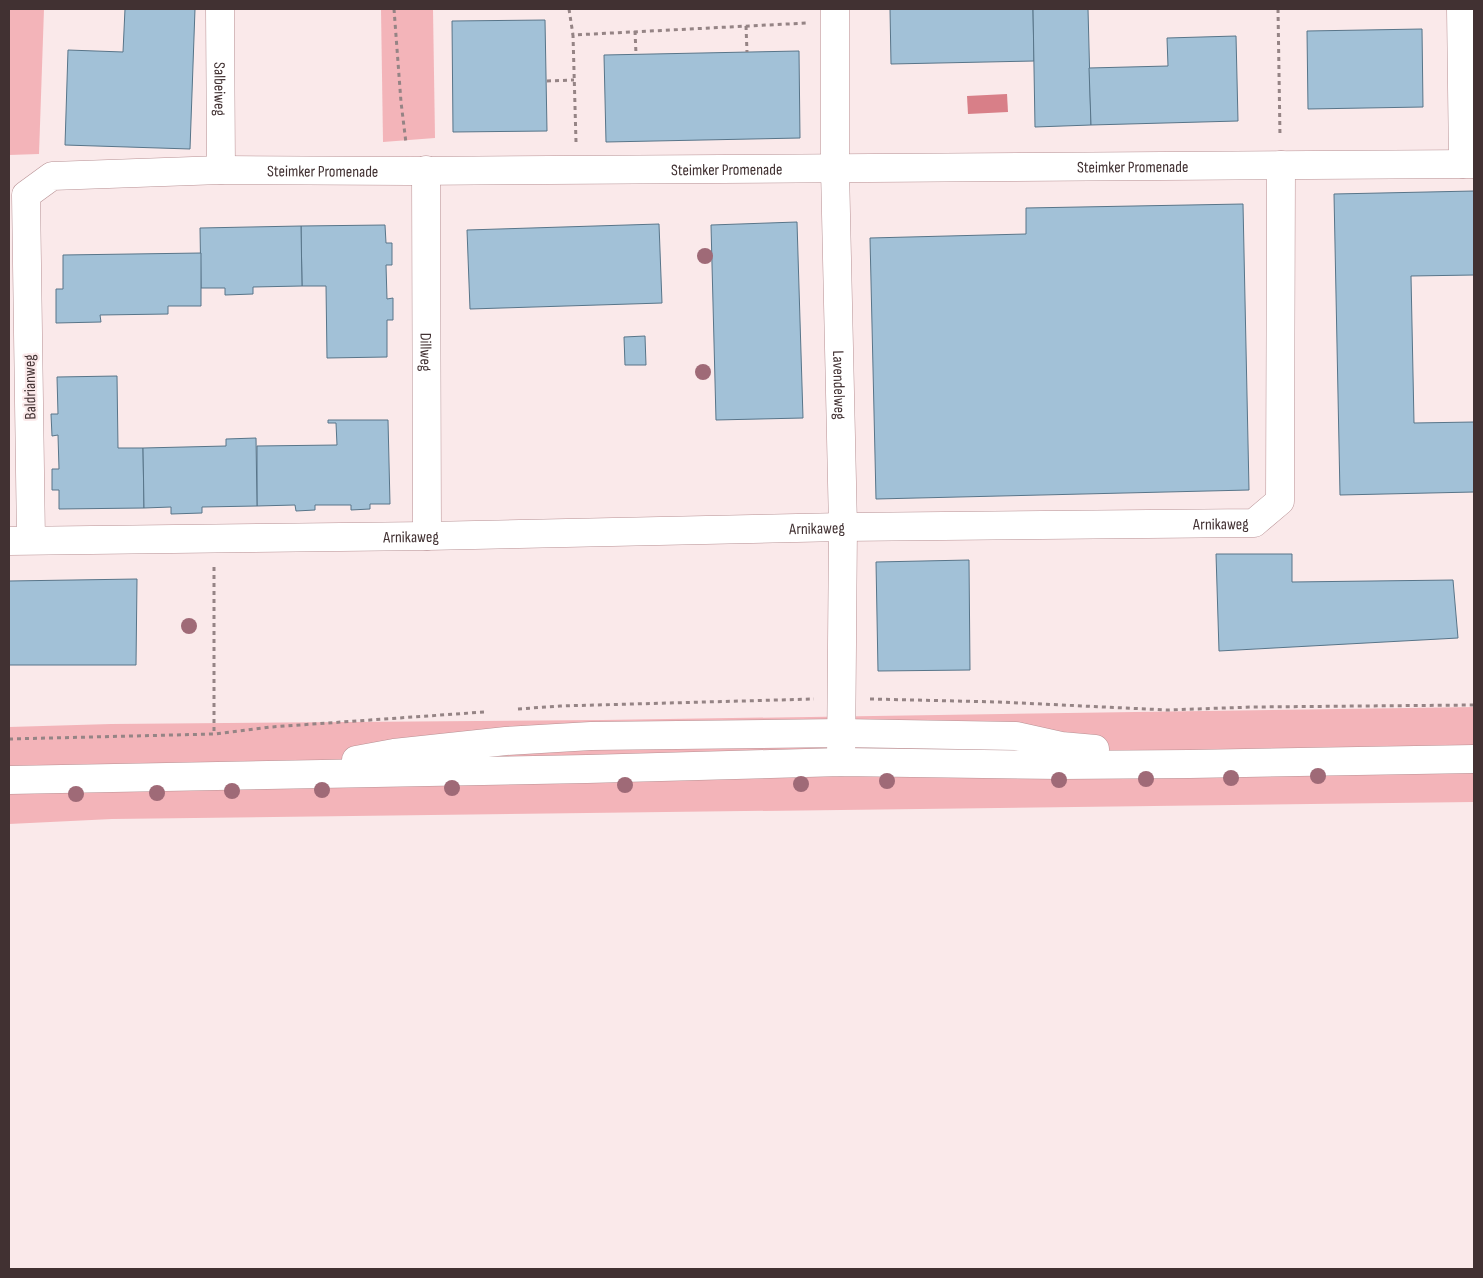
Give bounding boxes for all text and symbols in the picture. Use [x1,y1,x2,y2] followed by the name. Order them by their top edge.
[209,62,229,116] street label: Salbeiweg
[1077,158,1188,178] street label: Steimker Promenade
[671,161,782,180] street label: Steimker Promenade
[267,162,378,182] street label: Steimker Promenade
[415,333,435,371] street label: Dillweg
[828,350,849,420] street label: Lavendelweg
[20,354,41,420] street label: Baldrianweg
[1192,515,1249,535] street label: Arnikaweg
[788,519,845,539] street label: Arnikaweg
[382,528,439,548] street label: Arnikaweg

